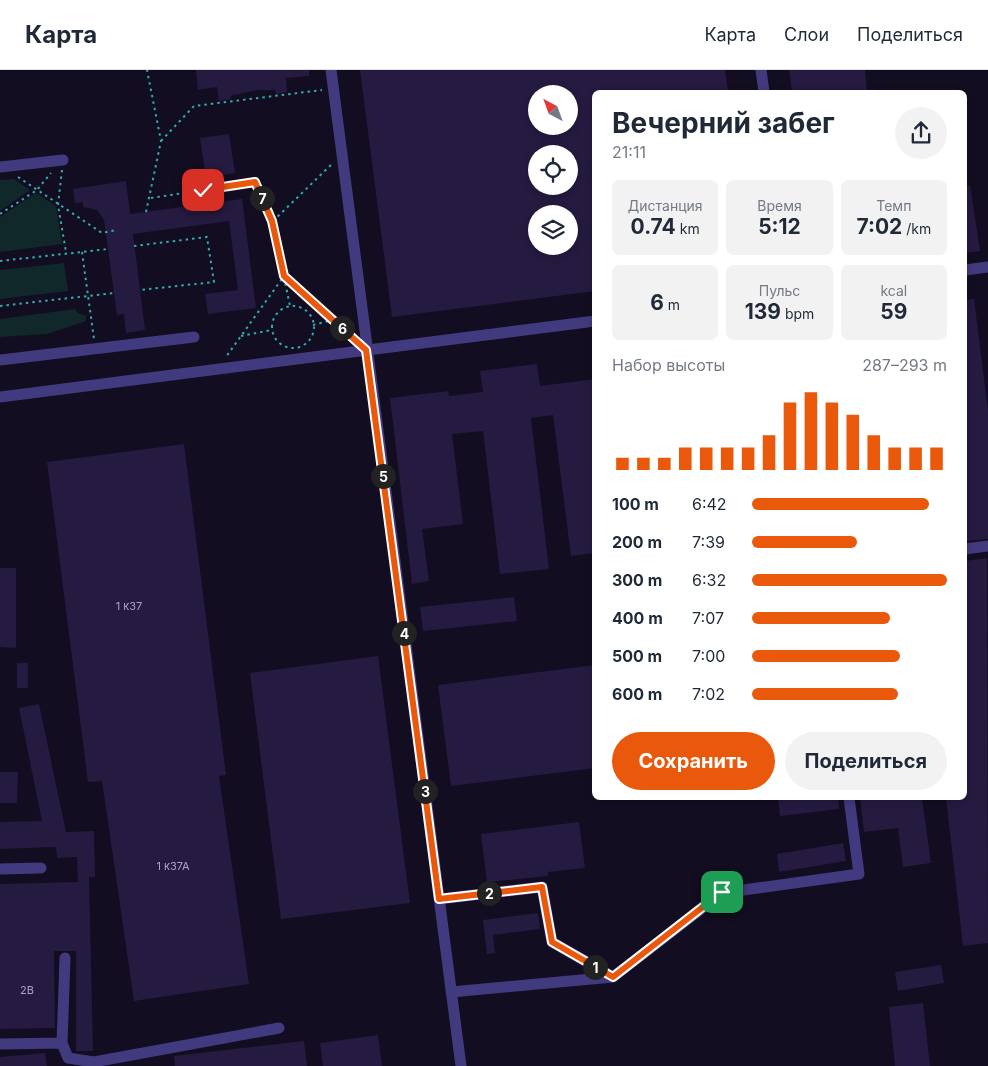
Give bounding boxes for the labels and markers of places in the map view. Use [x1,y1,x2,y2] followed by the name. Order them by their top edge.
[182,169,224,211] pin
[250,186,274,210] pin: 7
[330,316,354,340] pin: 6
[370,464,396,488] pin: 5
[392,620,416,646] pin: 4
[412,778,438,804] pin: 3
[701,871,743,913] pin
[476,880,502,906] pin: 2
[582,954,608,980] pin: 1

